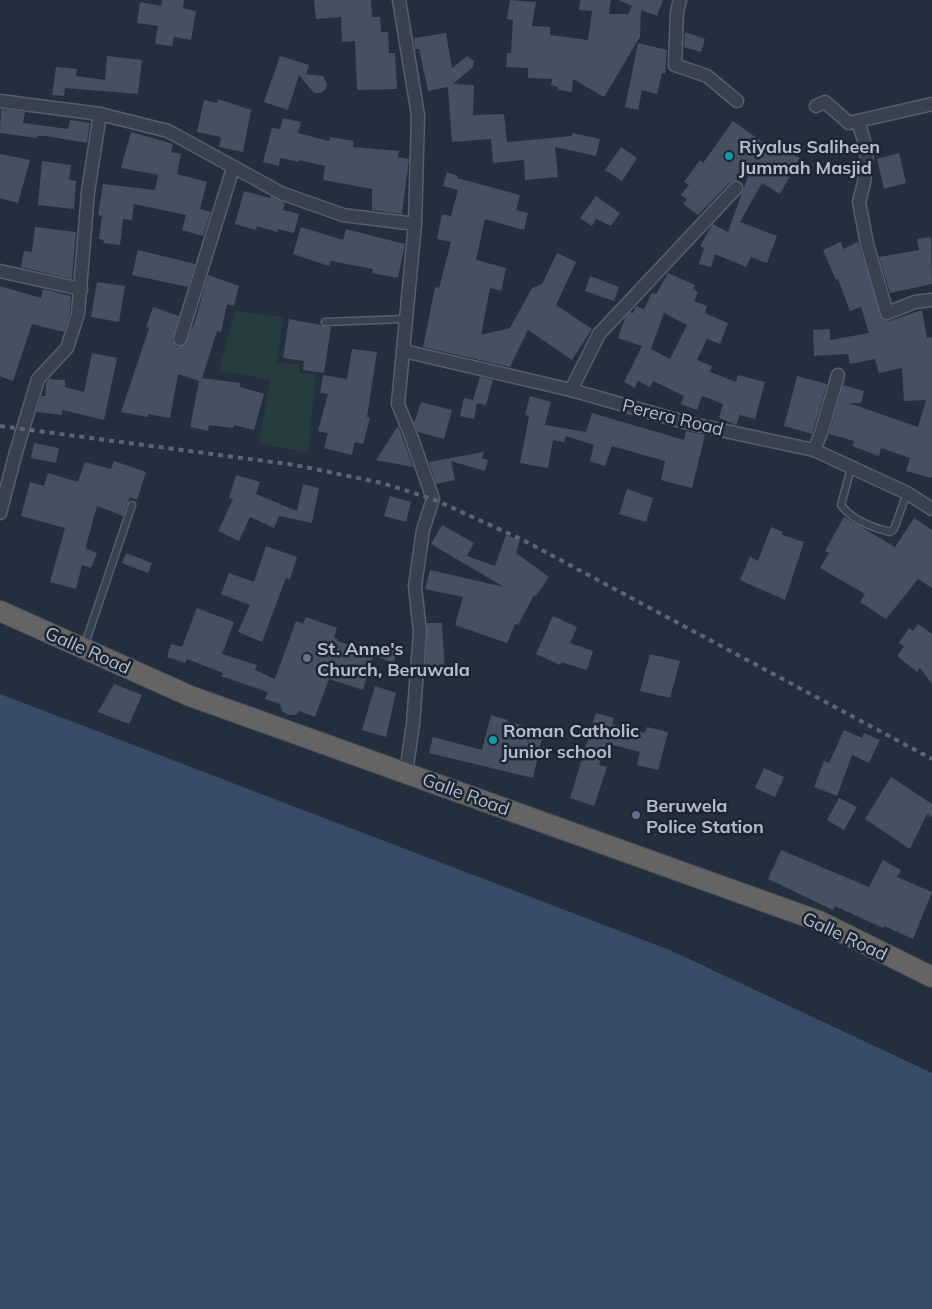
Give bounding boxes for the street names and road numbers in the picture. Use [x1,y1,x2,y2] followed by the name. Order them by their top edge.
[620,393,726,441] street label: Perera Road
[42,621,134,679] street label: Galle Road
[419,768,513,820] street label: Galle Road
[799,906,891,966] street label: Galle Road

